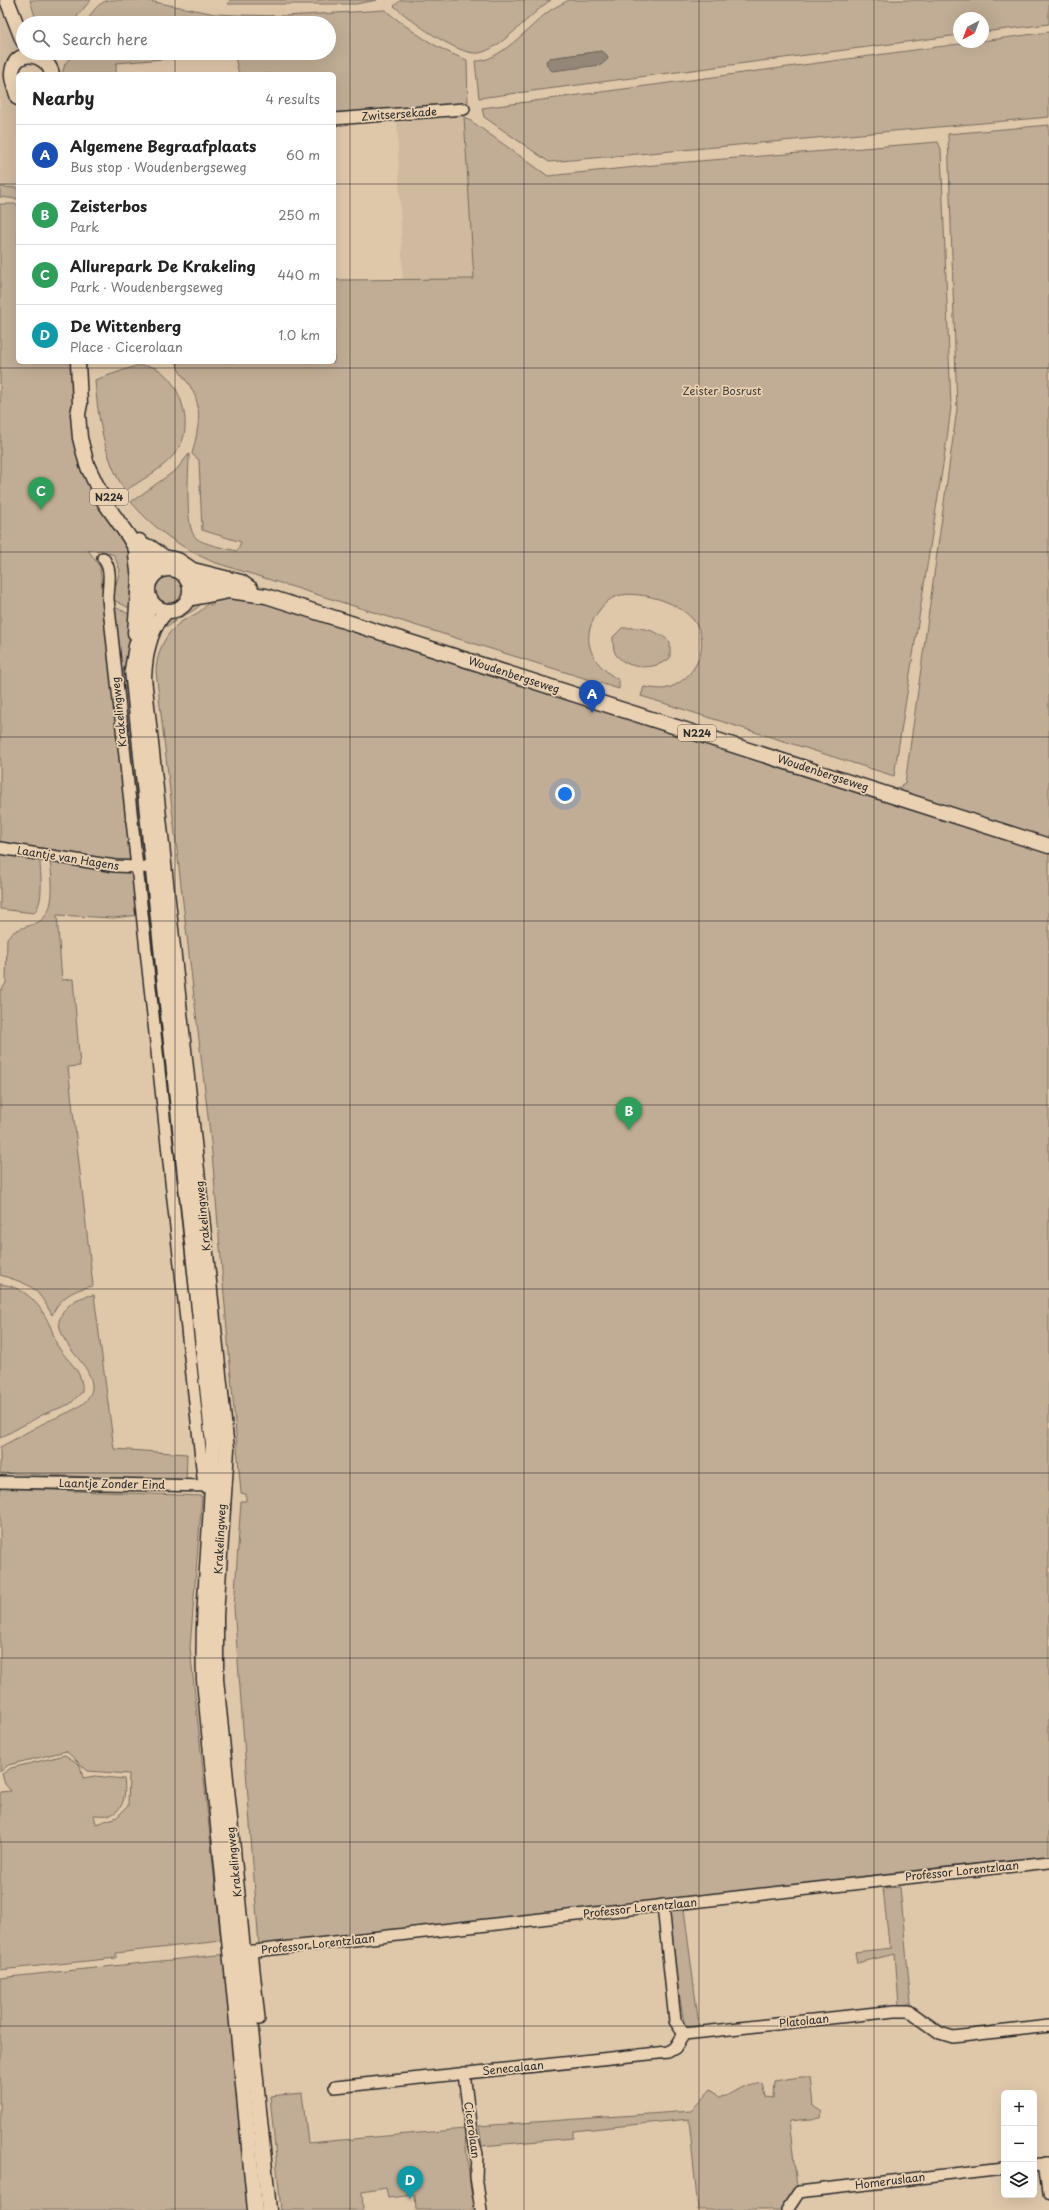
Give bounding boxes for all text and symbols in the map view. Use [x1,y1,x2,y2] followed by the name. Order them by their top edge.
[953,12,989,48] north arrow
[16,16,336,60] search box
[30,27,52,49] icon: search
[62,27,148,50] text: Search here
[32,85,94,111] text: Nearby
[266,89,320,108] text: 4 results
[361,102,438,125] street label: Zwitsersekade
[70,134,256,157] text: Algemene Begraafplaats
[40,145,50,164] text: A
[286,145,320,164] text: 60 m
[70,157,247,176] text: Bus stop · Woudenbergseweg
[70,194,147,217] text: Zeisterbos
[41,205,49,224] text: B
[278,205,320,224] text: 250 m
[70,217,99,236] text: Park
[70,254,256,277] text: Allurepark De Krakeling
[40,265,50,284] text: C
[277,265,320,284] text: 440 m
[70,277,223,296] text: Park · Woudenbergseweg
[70,314,181,337] text: De Wittenberg
[40,325,50,344] text: D
[279,325,320,344] text: 1.0 km
[70,337,183,356] text: Place · Cicerolaan
[683,382,762,399] park label: Zeister Bosrust
[28,477,54,510] pin: C
[90,489,128,505] road number: N224
[466,652,562,697] street label: Woudenbergseweg
[106,676,131,748] street label: Krakelingweg
[579,680,605,713] pin: A
[678,725,716,741] road number: N224
[775,750,871,795] street label: Woudenbergseweg
[555,784,575,804] your location
[16,841,120,874] street label: Laantje van Hagens
[616,1097,642,1130] pin: B
[190,1180,215,1252] street label: Krakelingweg
[59,1474,166,1493] street label: Laantje Zonder Eind
[209,1503,230,1575] street label: Krakelingweg
[221,1826,246,1898] street label: Krakelingweg
[904,1856,1020,1885] street label: Professor Lorentzlaan
[582,1893,698,1922] street label: Professor Lorentzlaan
[260,1929,376,1958] street label: Professor Lorentzlaan
[778,2009,830,2032] street label: Platolaan
[481,2056,545,2079] street label: Senecalaan
[1001,2090,1037,2198] map controls
[1001,2090,1037,2126] button: +
[460,2100,485,2159] street label: Cicerolaan
[1001,2126,1037,2162] button: −
[1001,2162,1037,2198] button: layers
[397,2166,423,2199] pin: D
[854,2168,926,2193] street label: Homeruslaan

